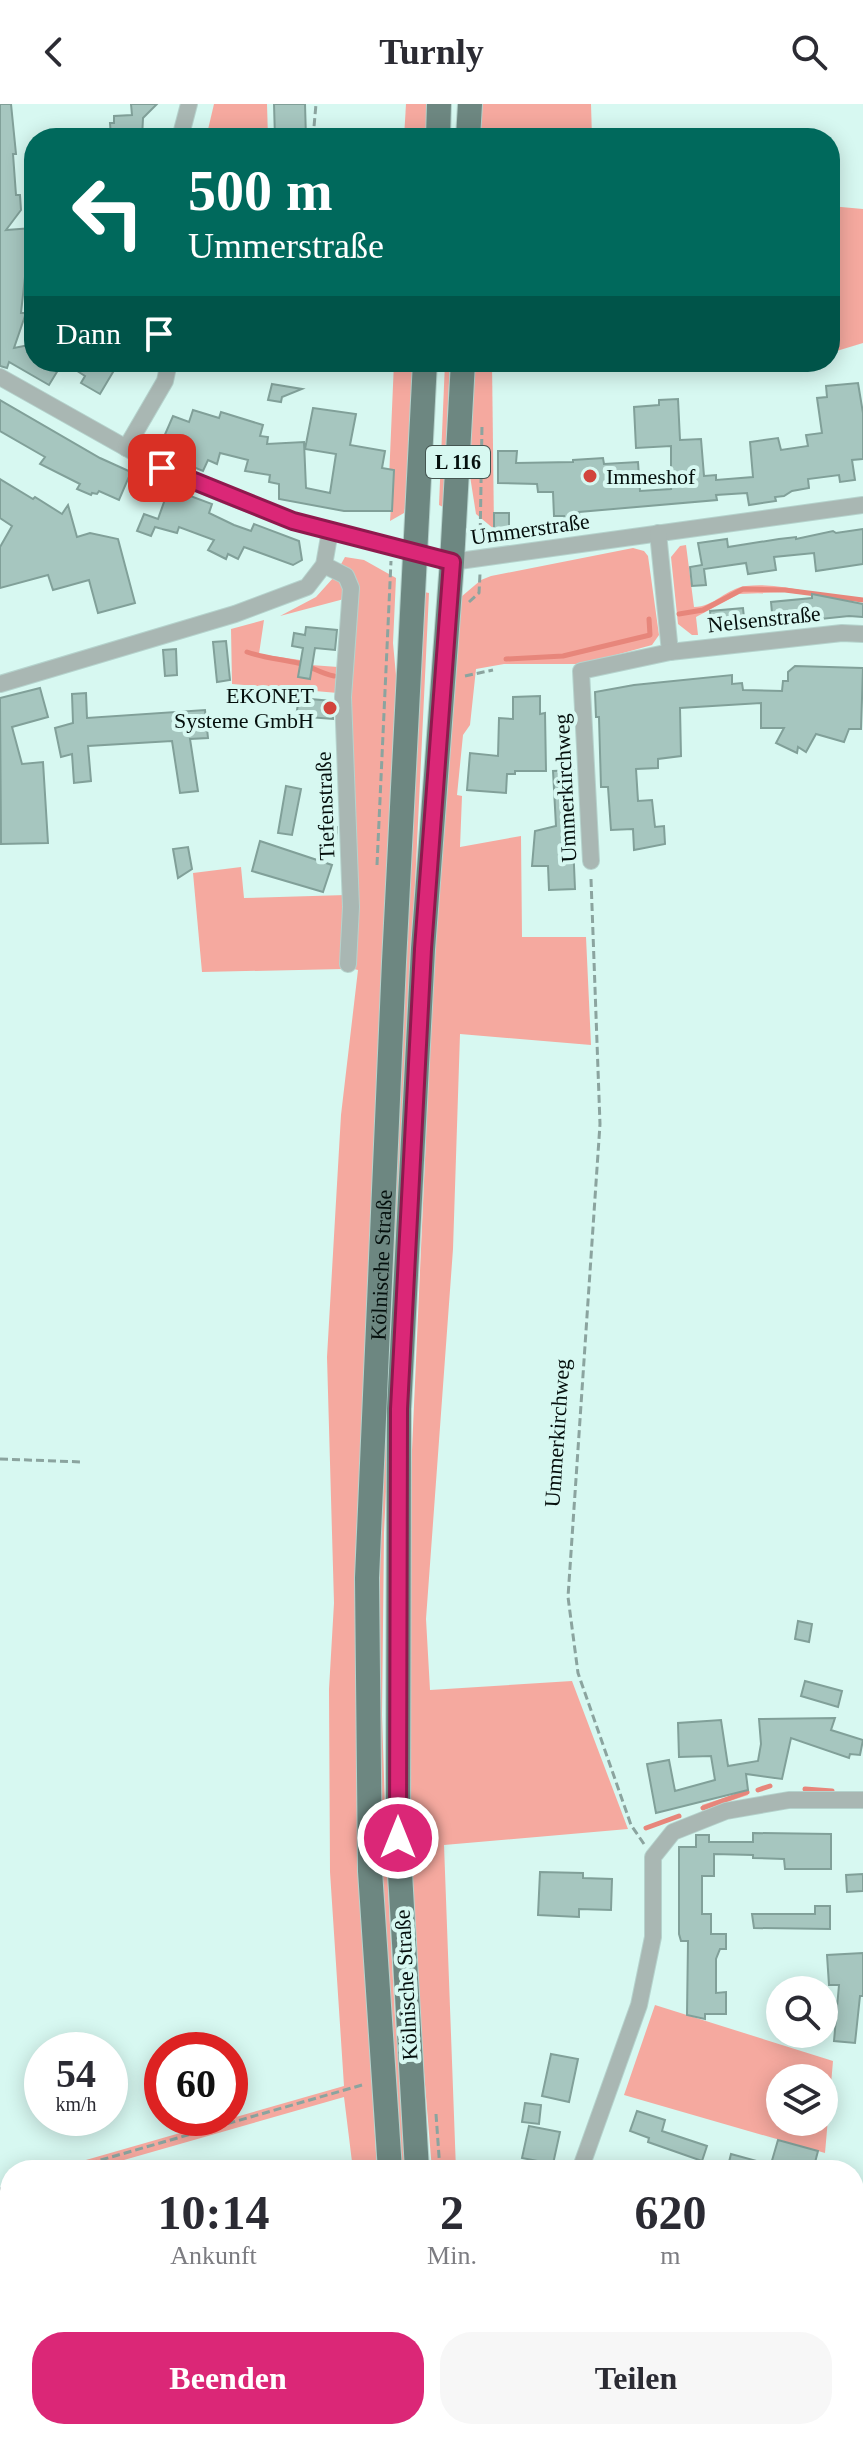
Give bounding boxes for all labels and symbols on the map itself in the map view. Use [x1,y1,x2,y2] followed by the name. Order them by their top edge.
[128,434,196,502] pin
[426,446,490,478] road number: L 116
[606,464,696,489] place label: Immeshof
[581,467,599,485] marker: Immeshof
[469,508,591,550] street label: Ummerstraße
[706,601,822,637] street label: Nelsenstraße
[174,683,315,733] place label: EKONET Systeme GmbH
[321,699,339,717] marker: EKONET Systeme GmbH
[549,713,581,863] street label: Ummerkirchweg
[311,751,339,861] street label: Tiefenstraße
[365,1189,397,1341] street label: Kölnische Straße
[539,1358,575,1508] street label: Ummerkirchweg
[356,1796,440,1880] position arrow
[390,1909,422,2061] street label: Kölnische Straße
[144,2032,248,2136] speed limit sign: 60

